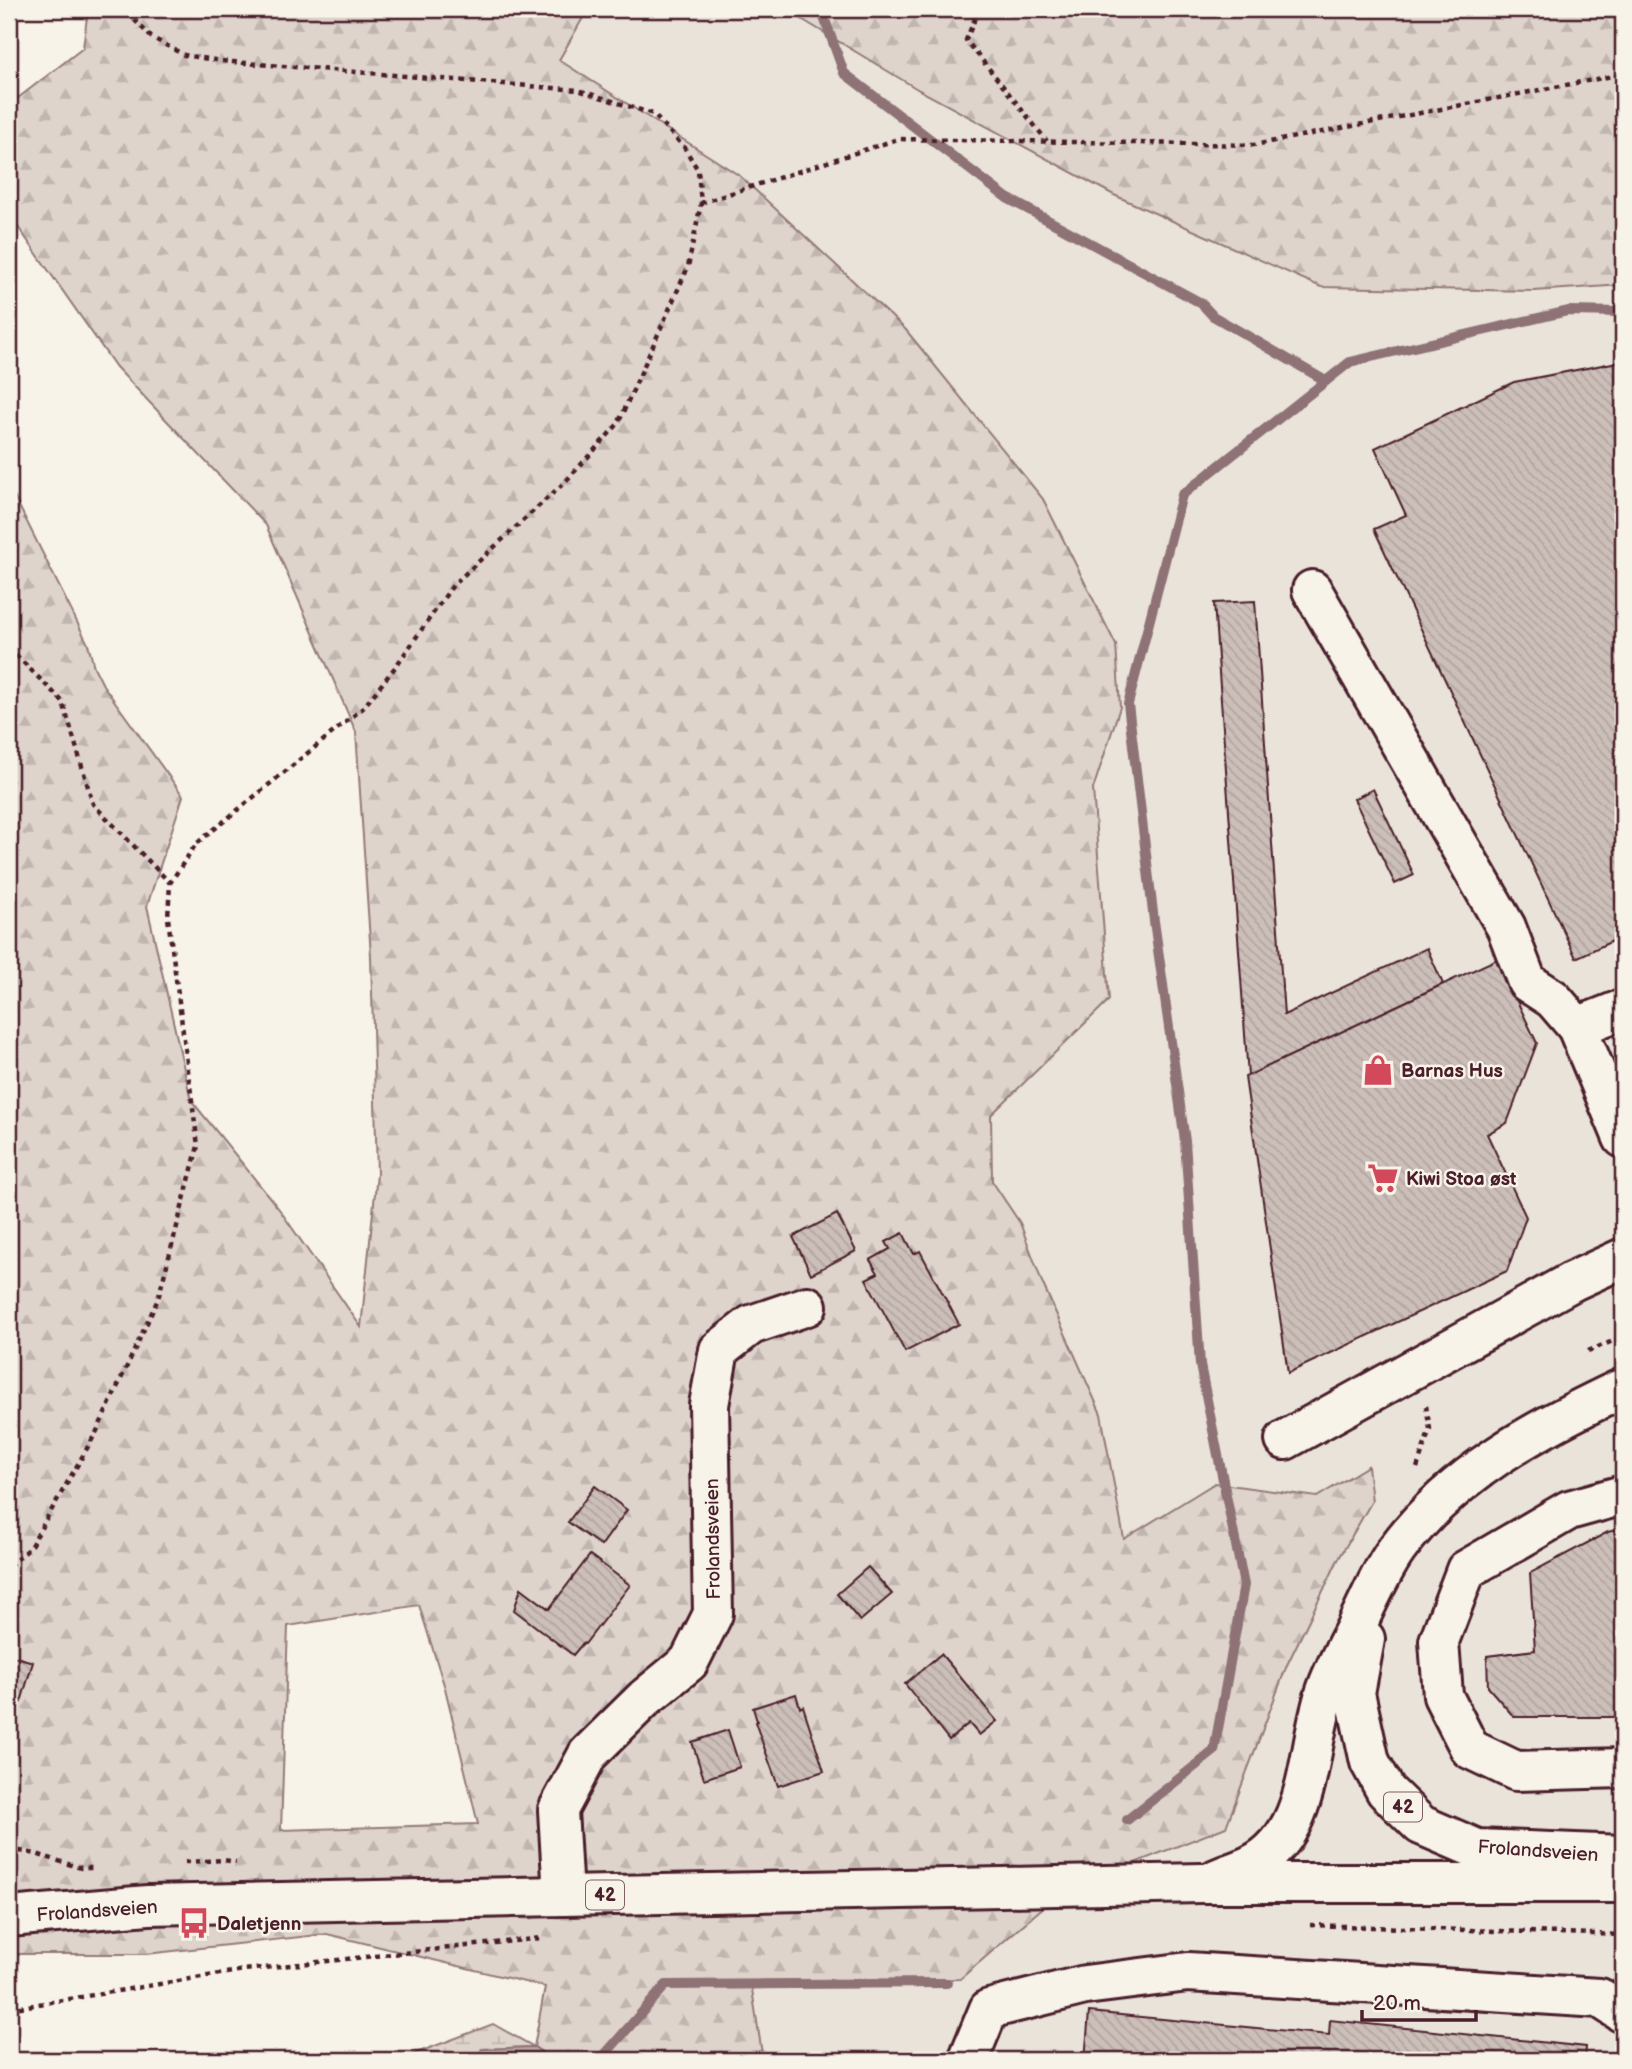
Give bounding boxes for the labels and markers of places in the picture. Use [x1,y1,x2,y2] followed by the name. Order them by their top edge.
[1361,1053,1395,1087] shop icon: Barnas Hus
[1401,1060,1503,1083] place label: Barnas Hus
[1366,1161,1400,1195] supermarket icon: Kiwi Stoa øst
[1406,1168,1517,1191] place label: Kiwi Stoa øst
[177,1906,211,1940] bus stop icon: Daletjenn
[217,1913,301,1936] place label: Daletjenn

